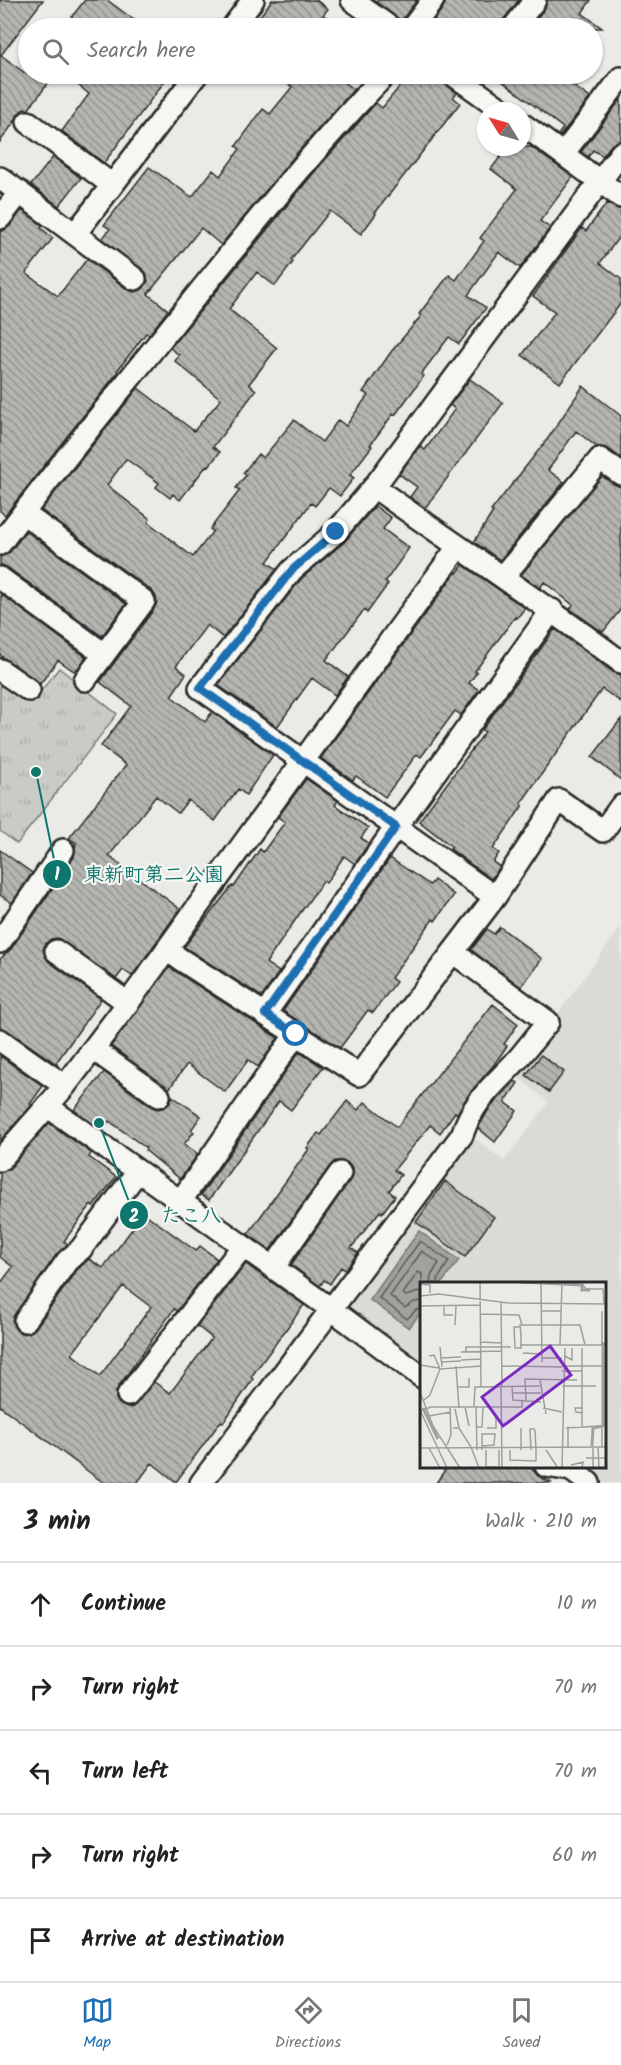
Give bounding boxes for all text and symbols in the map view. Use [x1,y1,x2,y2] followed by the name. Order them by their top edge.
[18,18,603,84] search box
[87,34,195,69] text: Search here
[39,35,72,68] icon: search
[477,102,531,156] north arrow
[322,518,348,544] route end
[42,855,236,893] callout: 東新町第二公園
[84,860,224,892] text: 東新町第二公園
[54,861,60,890] text: 1
[282,1020,308,1046] route start
[119,1196,233,1234] callout: たこ八
[161,1201,221,1233] text: たこ八
[129,1203,139,1232] text: 2
[420,1282,606,1468] inset map
[24,1501,91,1543] text: 3 min
[485,1506,597,1538] text: Walk · 210 m
[81,1587,166,1622] text: Continue
[24,1588,57,1621] icon: ahead
[557,1588,597,1620] text: 10 m
[81,1671,179,1706] text: Turn right
[24,1672,57,1705] icon: right
[554,1672,597,1704] text: 70 m
[81,1755,168,1790] text: Turn left
[24,1756,57,1789] icon: left
[554,1756,597,1788] text: 70 m
[81,1839,179,1874] text: Turn right
[24,1840,57,1873] icon: right
[552,1840,597,1872] text: 60 m
[81,1923,284,1958] text: Arrive at destination
[24,1924,57,1957] icon: arrive
[81,1994,114,2055] tab: Map
[275,1994,341,2055] tab: Directions
[502,1994,540,2055] tab: Saved

